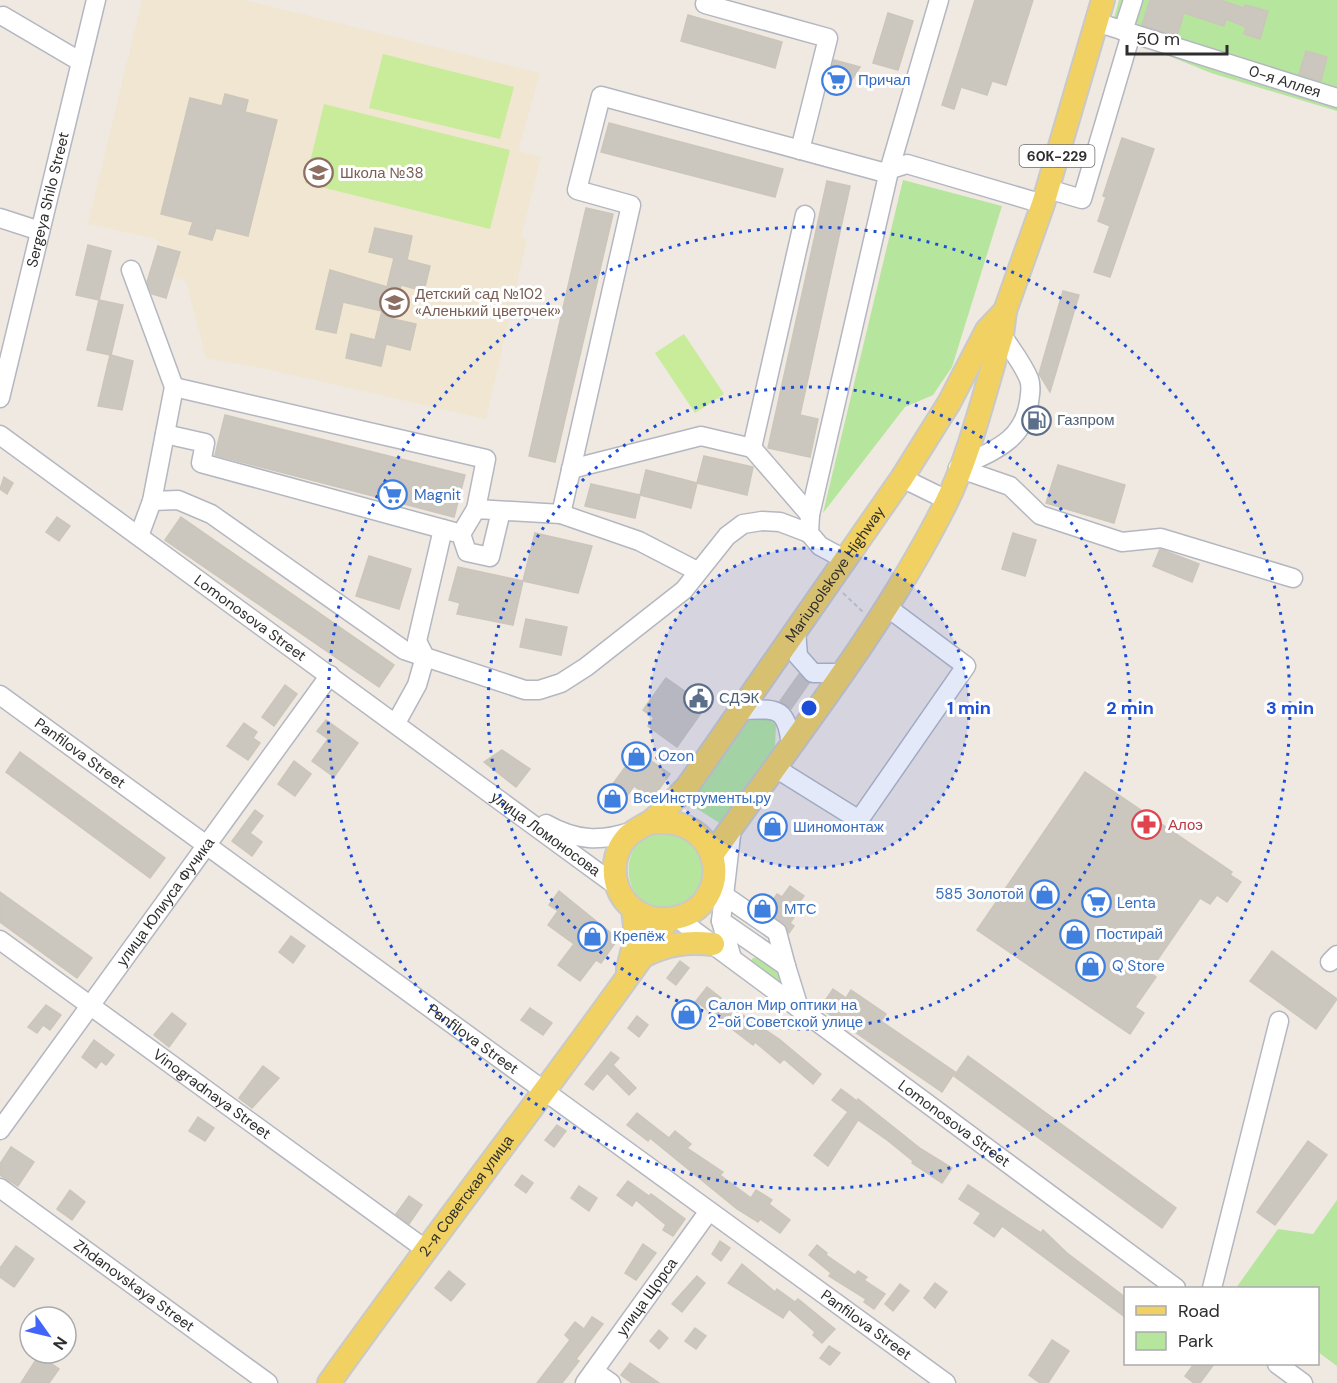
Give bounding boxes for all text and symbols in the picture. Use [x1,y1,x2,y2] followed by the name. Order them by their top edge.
[1127,18,1228,56] scale bar
[1136,27,1180,51] text: 50 m
[1246,61,1323,102] street label: 0-я Аллея
[821,64,853,96] supermarket icon: Причал
[858,70,910,90] place label: Причал
[22,130,74,269] street label: Sergeya Shilo Street
[1020,145,1094,167] road number: 60К-229
[303,157,335,189] school or university icon: Школа №38
[340,163,424,183] place label: Школа №38
[415,284,561,321] place label: Детский сад №102 «Аленький цветочек»
[378,287,410,319] school or university icon: Детский сад №102 «Аленький цветочек»
[1020,404,1052,436] fuel station icon: Газпром
[1057,410,1114,430] place label: Газпром
[377,479,409,511] supermarket icon: Magnit
[414,485,461,505] place label: Magnit
[781,502,890,646] street label: Mariupolskoye Highway
[190,570,311,666] street label: Lomonosova Street
[682,682,714,714] public building icon: СДЭК
[719,688,759,708] place label: СДЭК
[947,696,991,720] text: 1 min
[1106,696,1154,720] text: 2 min
[1266,696,1314,720] text: 3 min
[799,698,819,718] centre of rings
[31,713,130,793] street label: Panfilova Street
[621,740,653,772] shop icon: Ozon
[658,746,694,766] place label: Ozon
[596,782,628,814] shop icon: ВсеИнструменты.ру
[487,787,605,881] street label: улица Ломоносова
[633,788,772,808] place label: ВсеИнструменты.ру
[1131,809,1163,841] pharmacy icon: Алоэ
[756,811,788,843] shop icon: Шиномонтаж
[1168,815,1203,835] place label: Алоэ
[793,817,884,837] place label: Шиномонтаж
[112,833,219,970] street label: улица Юлиуса Фучика
[1029,878,1061,910] shop icon: 585 Золотой
[935,884,1024,904] place label: 585 Золотой
[1080,887,1112,919] supermarket icon: Lenta
[747,893,779,925] shop icon: МТС
[1117,893,1156,913] place label: Lenta
[784,899,817,919] place label: МТС
[1059,918,1091,950] shop icon: Постирай
[576,920,608,952] shop icon: Крепёж
[1096,924,1163,944] place label: Постирай
[613,926,665,946] place label: Крепёж
[1075,950,1107,982] shop icon: Q Store
[1112,956,1165,976] place label: Q Store
[708,995,863,1032] place label: Салон Мир оптики на 2-ой Советской улице
[671,998,703,1030] shop icon: Салон Мир оптики на 2-ой Советской улице
[424,999,523,1079] street label: Panfilova Street
[149,1044,275,1144] street label: Vinogradnaya Street
[894,1075,1014,1172] street label: Lomonosova Street
[414,1131,518,1261] street label: 2-я Советская улица
[70,1235,199,1336] street label: Zhdanovskaya Street
[612,1253,682,1340] street label: улица Щорса
[817,1285,916,1365] street label: Panfilova Street
[1124,1287,1319,1365] legend
[1178,1299,1220,1323] text: Road
[18,1305,78,1365] north arrow
[1178,1329,1214,1353] text: Park
[48,1332,72,1354] text: N

